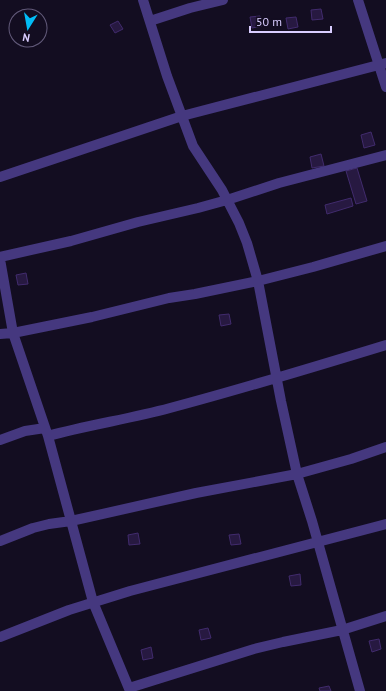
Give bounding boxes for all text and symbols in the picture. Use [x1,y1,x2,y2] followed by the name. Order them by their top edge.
[8,8,48,48] north arrow
[250,8,331,34] scale bar
[256,14,282,29] text: 50 m
[21,30,31,45] text: N

